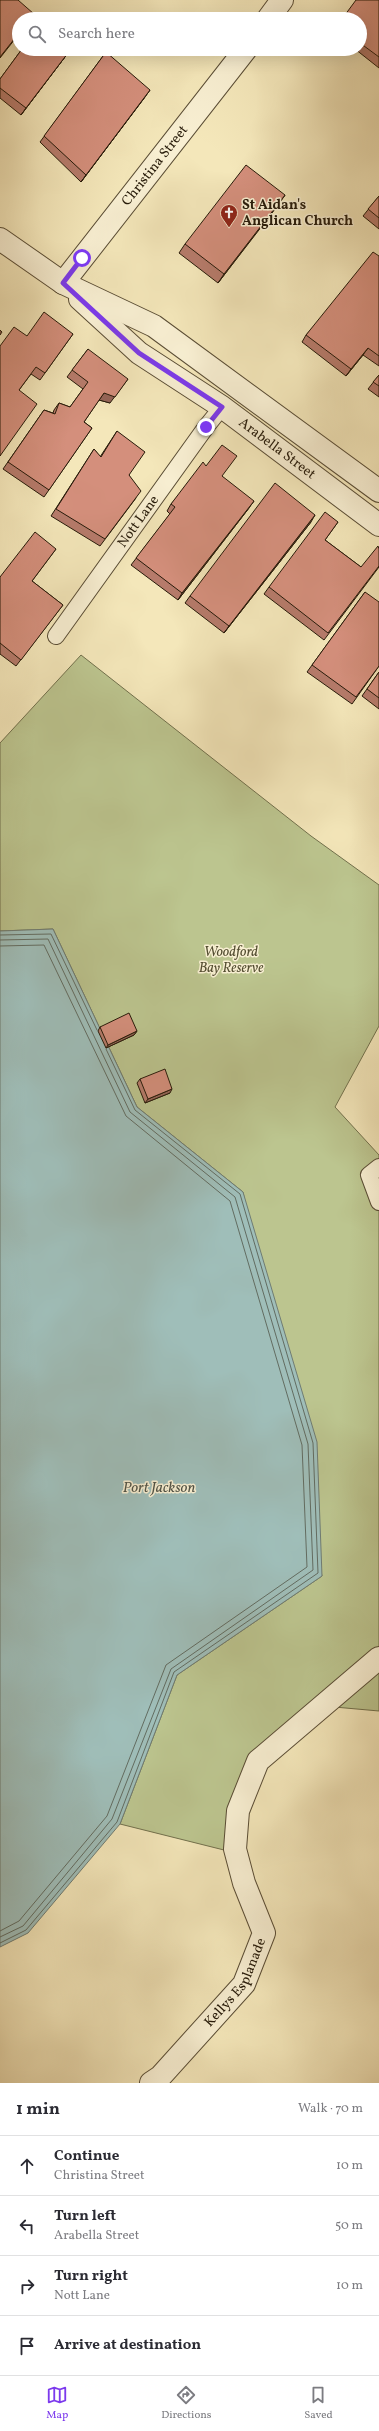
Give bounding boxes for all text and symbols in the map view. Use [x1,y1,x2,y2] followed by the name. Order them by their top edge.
[12,12,367,56] search box
[26,23,48,45] icon: search
[58,24,135,45] text: Search here
[117,121,192,210] street label: Christina Street
[242,196,353,231] place label: St Aidan's Anglican Church
[219,203,239,228] church icon: St Aidan's Anglican Church
[73,249,91,267] route start
[235,413,320,484] street label: Arabella Street
[197,418,215,436] route end
[113,491,164,551] street label: Nott Lane
[199,943,263,978] park label: Woodford Bay Reserve
[123,1478,195,1499] water label: Port Jackson
[200,1935,271,2031] street label: Kellys Esplanade
[16,2098,60,2121] text: 1 min
[298,2100,363,2118] text: Walk · 70 m
[54,2146,119,2167] text: Continue
[16,2155,38,2177] icon: ahead
[336,2157,363,2175] text: 10 m
[54,2167,145,2185] text: Christina Street
[54,2206,116,2227] text: Turn left
[16,2215,38,2237] icon: left
[335,2217,363,2235] text: 50 m
[54,2227,139,2245] text: Arabella Street
[54,2266,128,2287] text: Turn right
[16,2275,38,2297] icon: right
[336,2277,363,2295] text: 10 m
[54,2287,110,2305] text: Nott Lane
[16,2335,38,2357] icon: arrive
[54,2335,201,2356] text: Arrive at destination
[46,2384,68,2423] tab: Map
[161,2384,212,2423] tab: Directions
[304,2384,333,2423] tab: Saved

